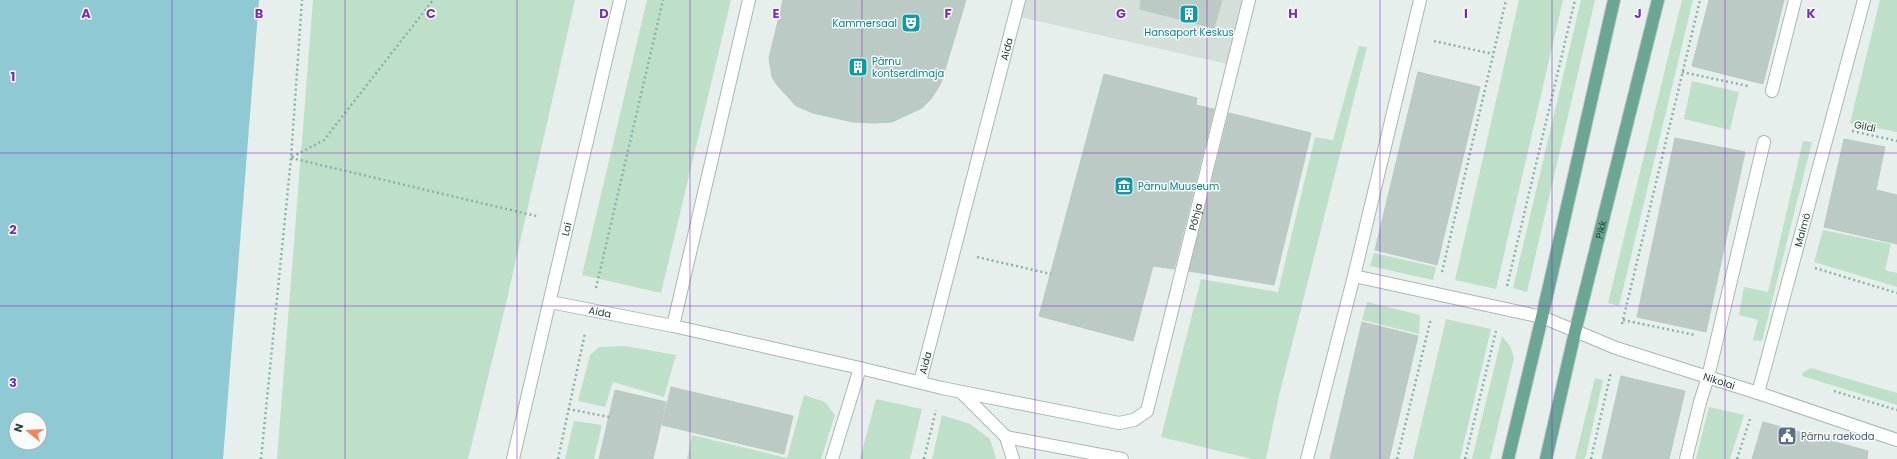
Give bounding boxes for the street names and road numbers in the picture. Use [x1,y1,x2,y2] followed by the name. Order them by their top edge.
[997,36,1017,62] street label: Aida
[1853,117,1877,136] street label: Gildi
[1185,202,1206,232] street label: Põhja
[1791,211,1814,249] street label: Malmö
[1592,218,1611,240] street label: Pikk
[558,221,576,237] street label: Lai
[587,303,613,322] street label: Aida
[915,350,936,376] street label: Aida
[1701,369,1737,393] street label: Nikolai

